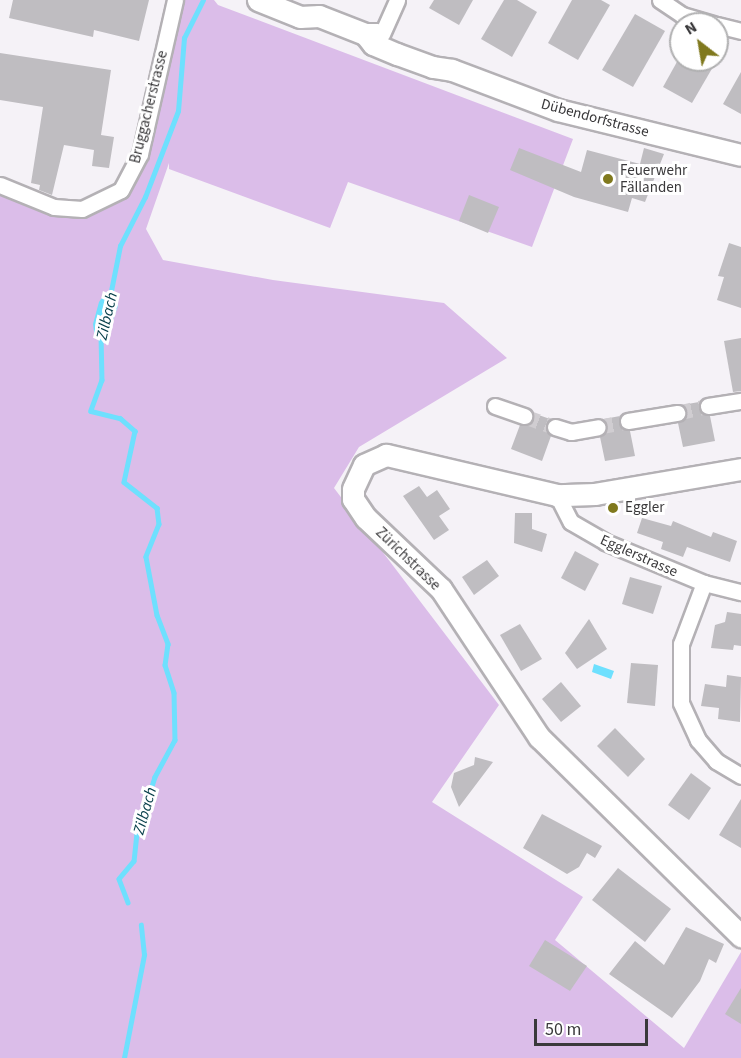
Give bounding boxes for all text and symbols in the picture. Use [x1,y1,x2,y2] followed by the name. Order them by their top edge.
[669,12,729,72] north arrow
[681,16,701,40] text: N
[126,49,172,165] street label: Bruggacherstrasse
[539,95,651,141] street label: Dübendorfstrasse
[620,161,687,196] place label: Feuerwehr Fällanden
[601,172,615,186] marker: Feuerwehr Fällanden
[92,290,122,342] water label: Zilbach
[625,499,664,517] place label: Eggler
[606,501,620,515] marker: Eggler
[372,524,444,594] street label: Zürichstrasse
[597,531,681,581] street label: Egglerstrasse
[129,785,161,837] water label: Zilbach
[537,1007,651,1045] scale bar
[545,1017,581,1042] text: 50 m

